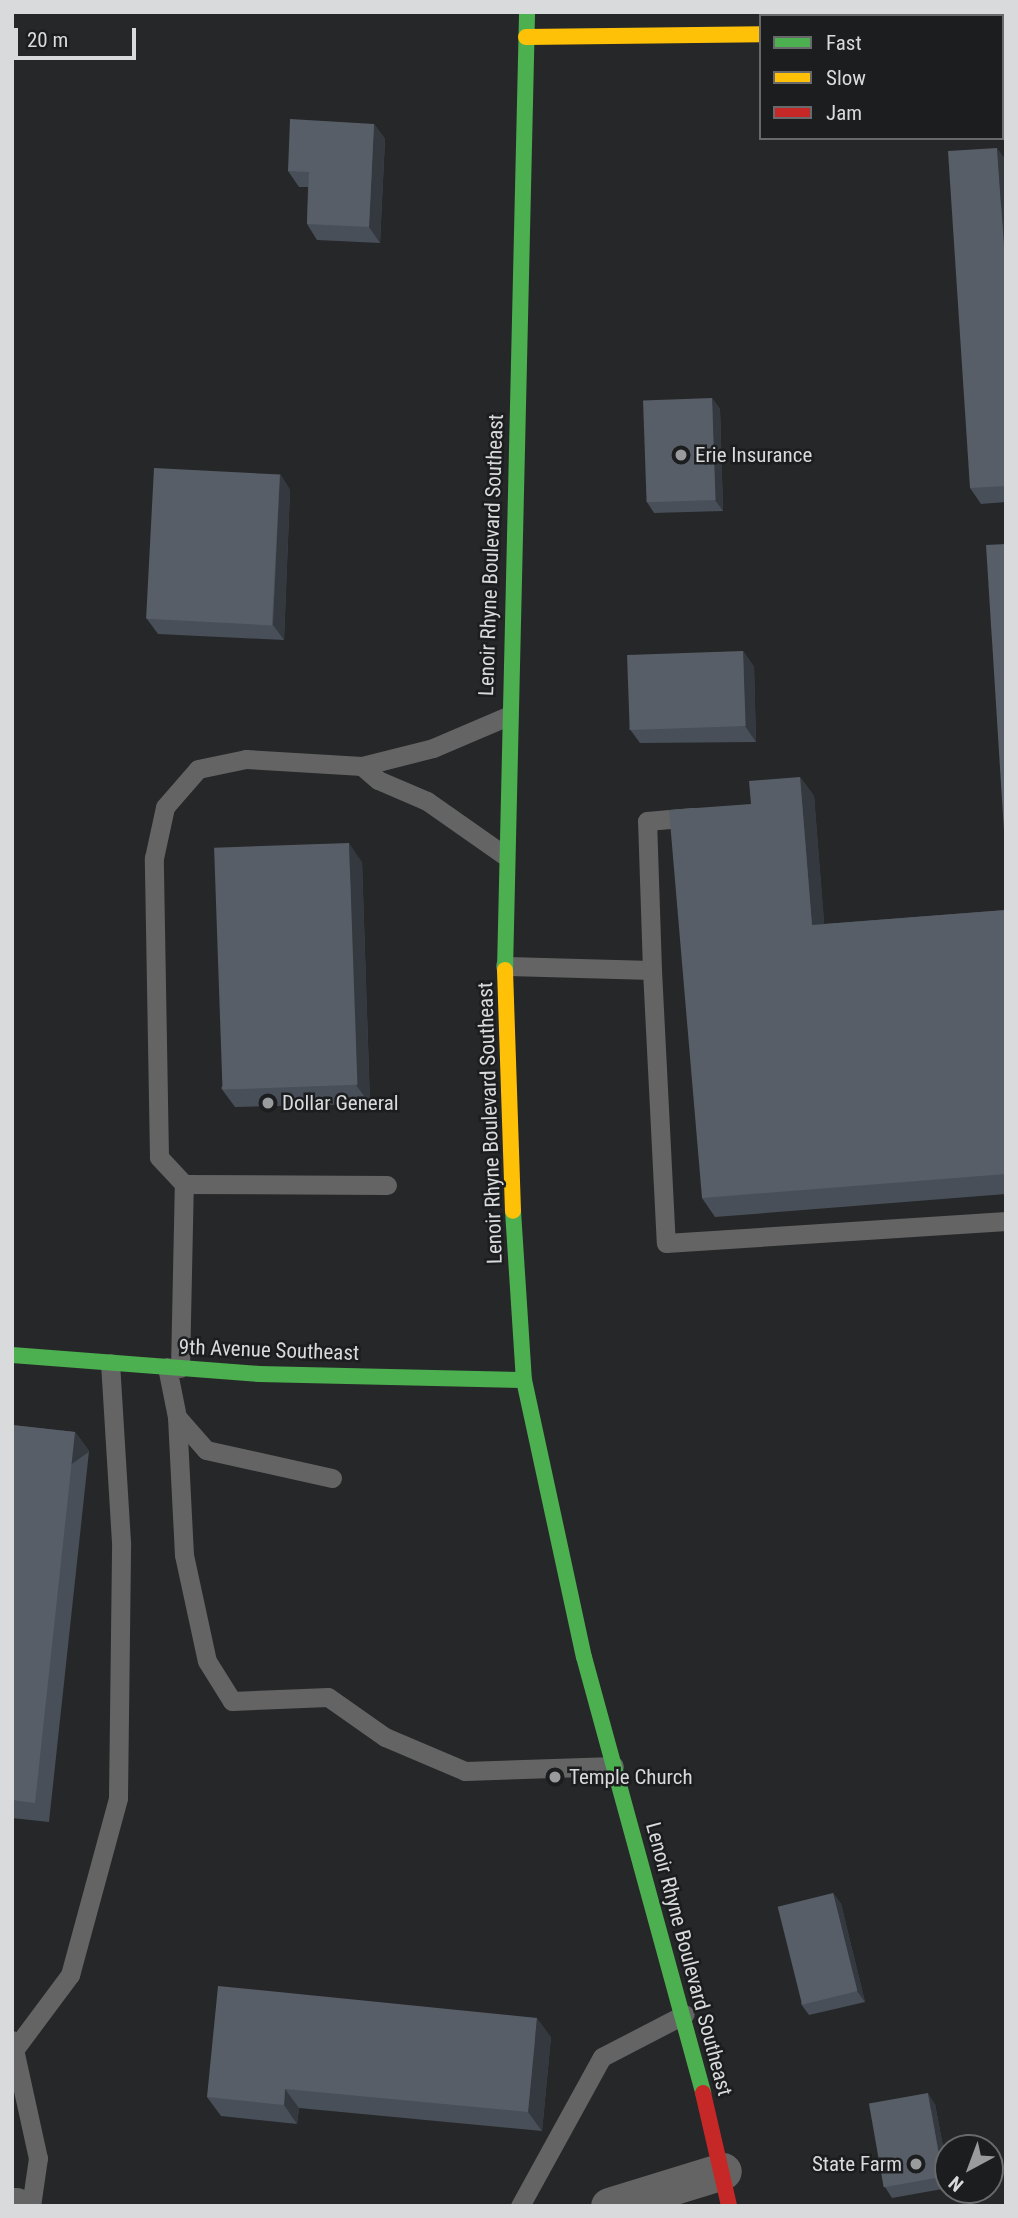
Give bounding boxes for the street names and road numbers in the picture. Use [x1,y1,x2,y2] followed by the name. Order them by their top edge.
[473,414,509,696] street label: Lenoir Rhyne Boulevard Southeast
[472,982,508,1264] street label: Lenoir Rhyne Boulevard Southeast
[178,1334,360,1366] street label: 9th Avenue Southeast
[640,1819,738,2099] street label: Lenoir Rhyne Boulevard Southeast

